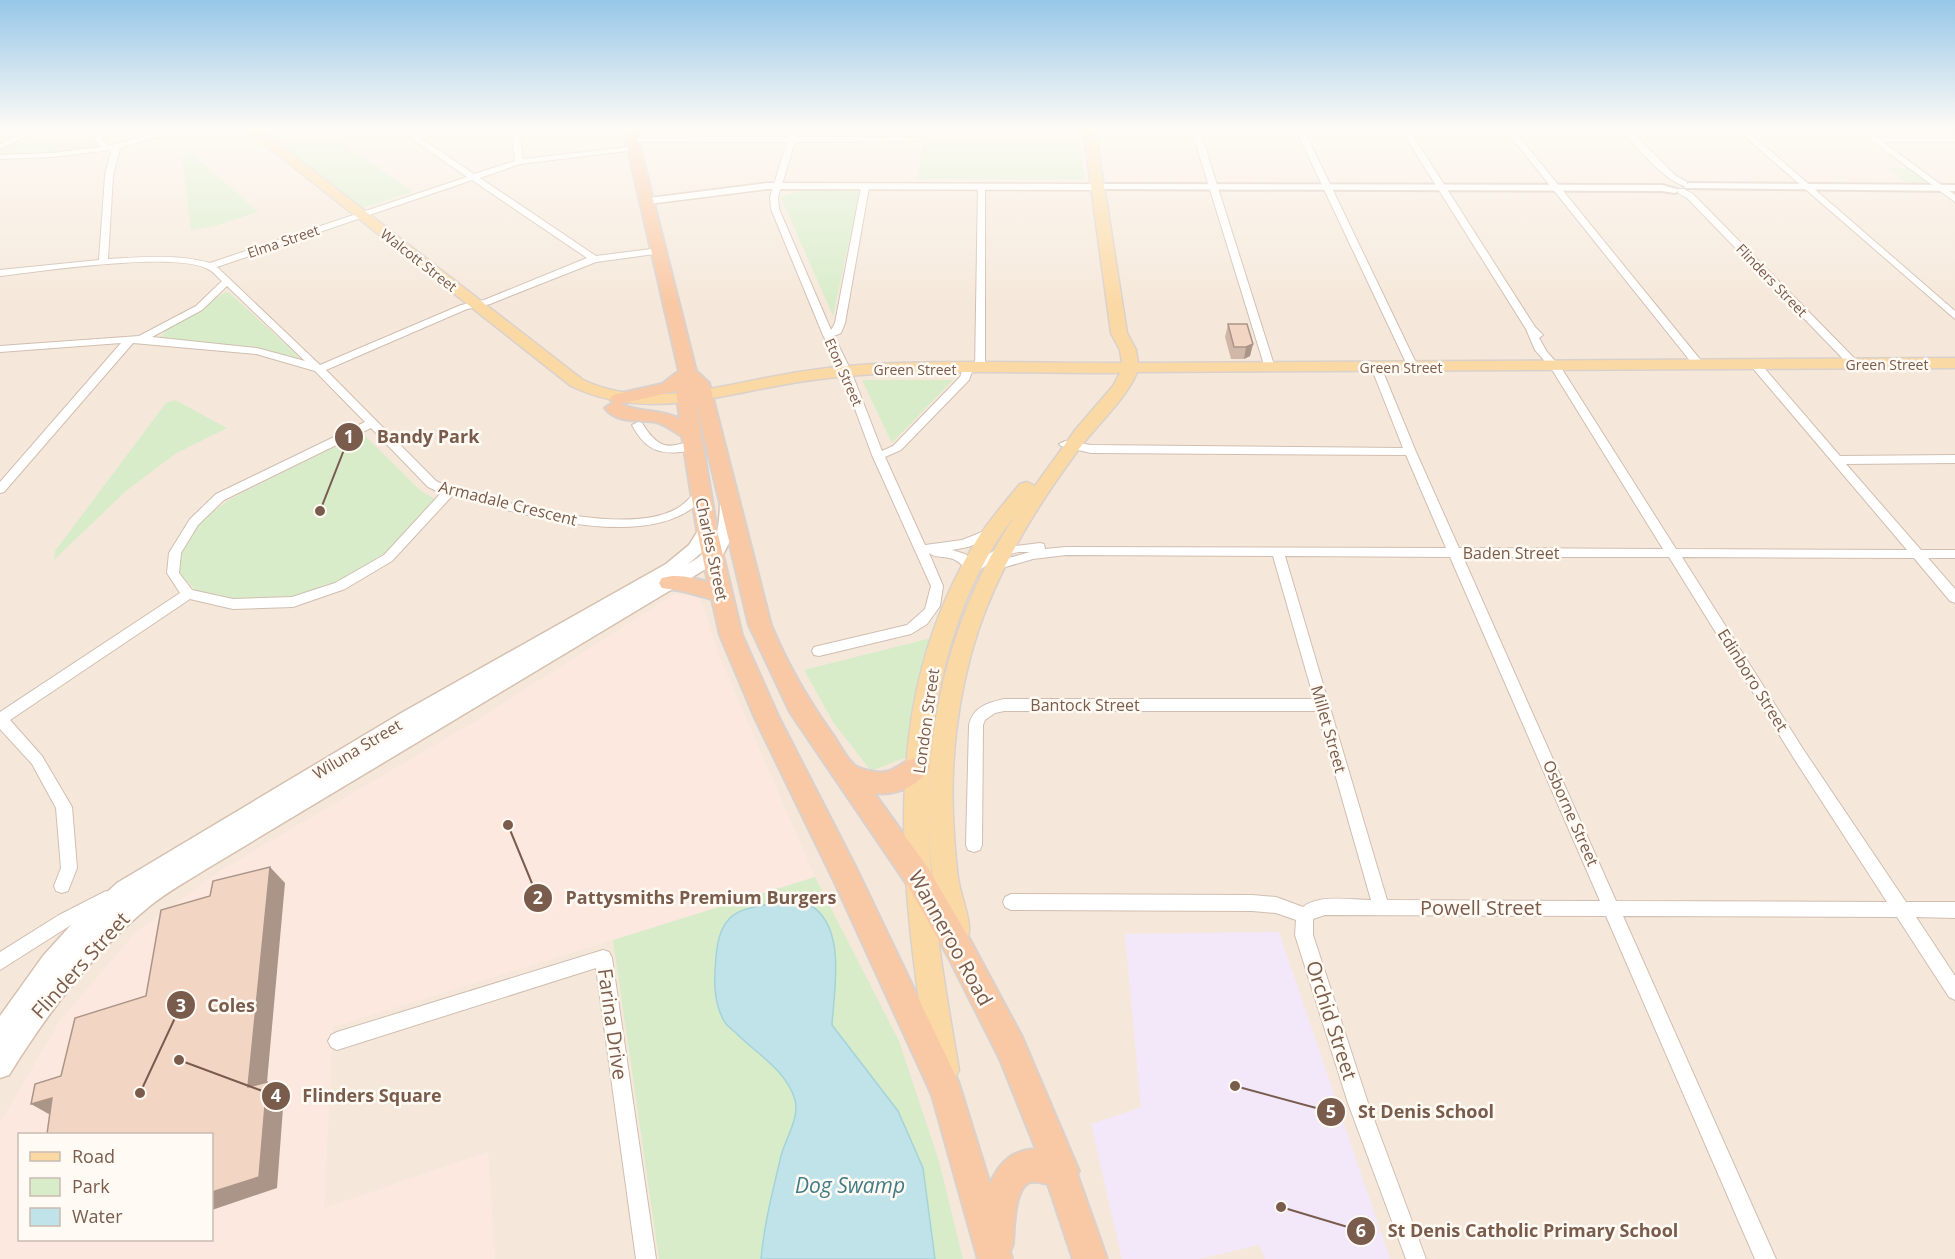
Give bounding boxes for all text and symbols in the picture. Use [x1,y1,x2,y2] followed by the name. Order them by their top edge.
[245,220,321,262] street label: Elma Street
[377,224,461,296] street label: Walcott Street
[1732,239,1812,321] street label: Flinders Street
[821,335,867,409] street label: Eton Street
[1846,355,1928,374] street label: Green Street
[1360,358,1442,377] street label: Green Street
[874,360,956,379] street label: Green Street
[334,419,491,455] callout: Bandy Park
[344,424,354,448] text: 1
[377,424,480,448] text: Bandy Park
[437,475,580,531] street label: Armadale Crescent
[690,495,734,603] street label: Charles Street
[1463,542,1560,564] street label: Baden Street
[1713,625,1793,736] street label: Edinboro Street
[908,667,944,775] street label: London Street
[1306,683,1352,776] street label: Millet Street
[1030,694,1140,716] street label: Bantock Street
[308,714,406,784] street label: Wiluna Street
[1538,757,1604,870] street label: Osborne Street
[903,866,999,1010] street label: Wanneroo Road
[523,880,848,916] callout: Pattysmiths Premium Burgers
[533,885,543,909] text: 2
[566,885,837,909] text: Pattysmiths Premium Burgers
[1420,894,1542,921] street label: Powell Street
[25,906,135,1024] street label: Flinders Street
[1300,957,1364,1083] street label: Orchid Street
[592,967,634,1081] street label: Farina Drive
[166,987,267,1023] callout: Coles
[176,993,186,1017] text: 3
[207,993,255,1017] text: Coles
[261,1078,454,1114] callout: Flinders Square
[271,1083,281,1107] text: 4
[302,1083,442,1107] text: Flinders Square
[1316,1094,1506,1130] callout: St Denis School
[1326,1099,1336,1123] text: 5
[1358,1099,1494,1123] text: St Denis School
[18,1133,213,1241] legend
[72,1144,115,1168] text: Road
[795,1171,905,1199] water label: Dog Swamp
[72,1174,110,1198] text: Park
[72,1204,123,1228] text: Water
[1346,1213,1690,1249] callout: St Denis Catholic Primary School
[1356,1218,1366,1242] text: 6
[1388,1218,1678,1242] text: St Denis Catholic Primary School

